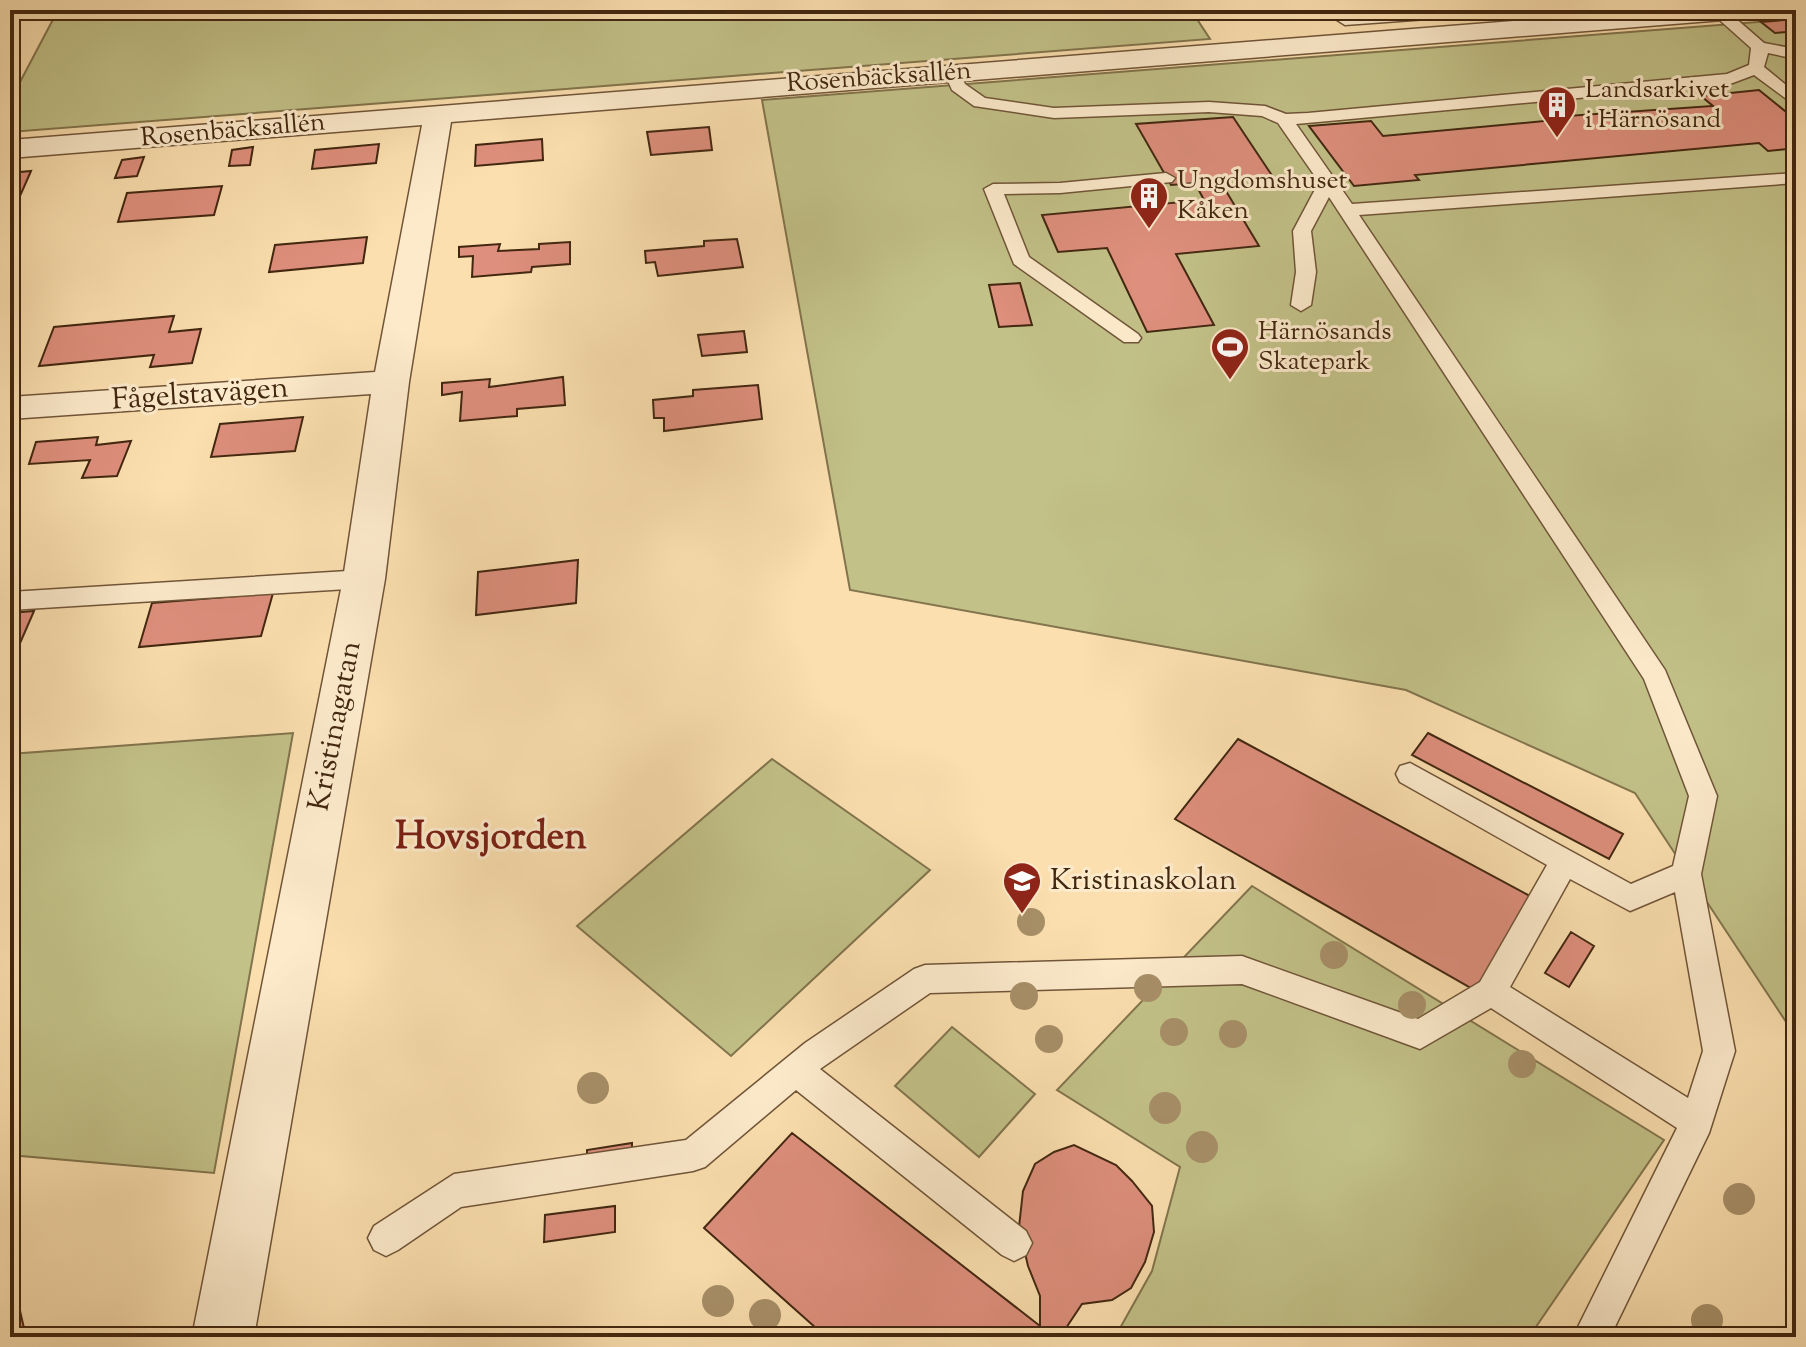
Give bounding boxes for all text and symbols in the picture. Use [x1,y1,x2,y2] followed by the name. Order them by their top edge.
[785,53,973,103] street label: Rosenbäcksallén
[1585,72,1729,139] place label: Landsarkivet i Härnösand
[1536,84,1578,139] building icon: Landsarkivet i Härnösand
[139,105,327,157] street label: Rosenbäcksallén
[1177,163,1347,230] place label: Ungdomshuset Kåken
[1128,175,1170,230] building icon: Ungdomshuset Kåken
[1258,314,1391,381] place label: Härnösands Skatepark
[1209,326,1251,381] sports icon: Härnösands Skatepark
[110,367,290,423] street label: Fågelstavägen
[298,637,374,815] street label: Kristinagatan
[395,812,587,866] district label: Hovsjorden
[1001,860,1043,915] school or university icon: Kristinaskolan
[1050,860,1237,903] place label: Kristinaskolan

